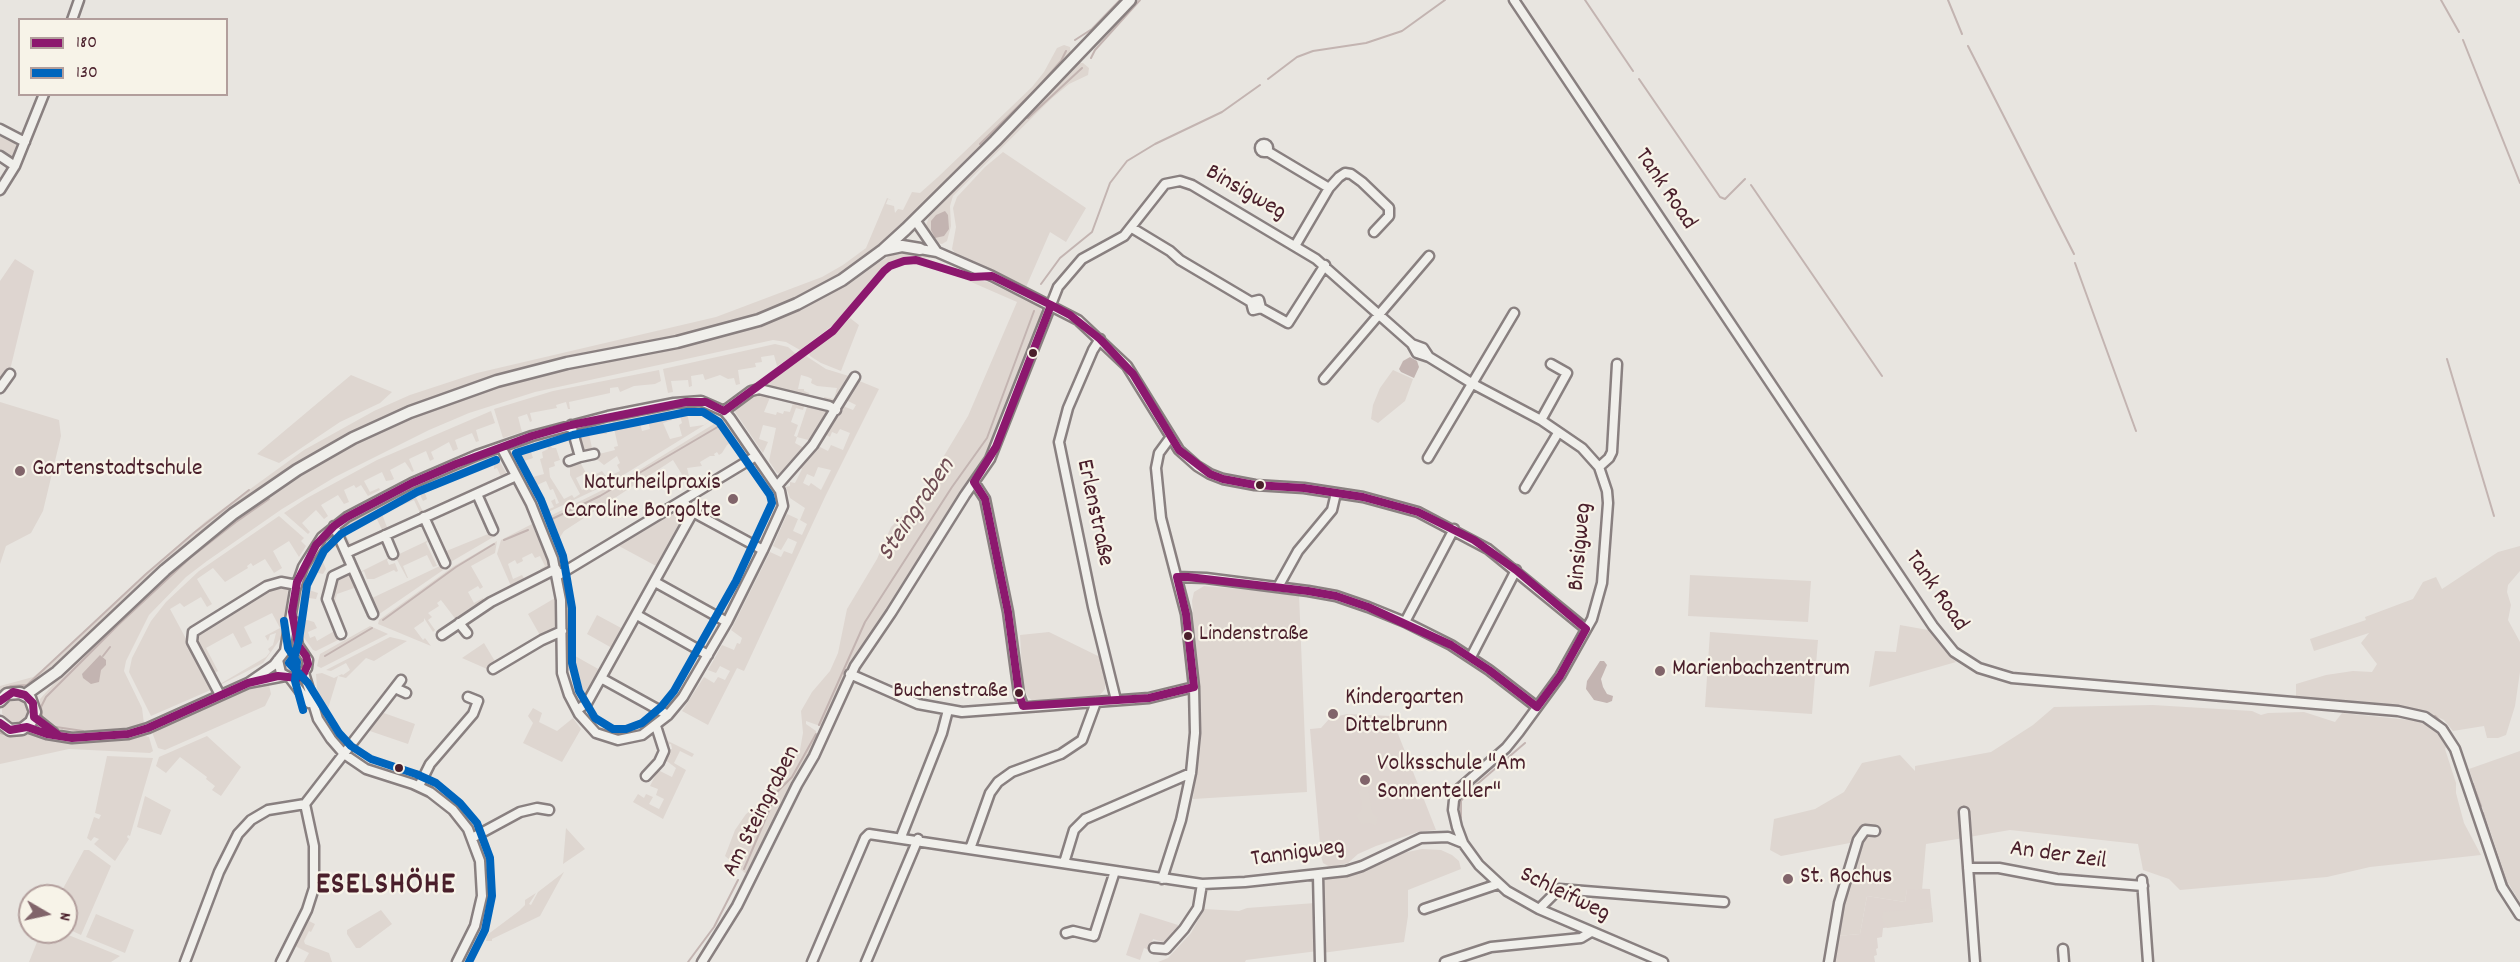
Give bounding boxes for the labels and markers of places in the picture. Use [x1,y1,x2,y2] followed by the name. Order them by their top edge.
[1027,347,1039,359] unlabelled marker
[32,457,202,485] place label: Gartenstadtschule
[13,464,27,478] marker: Gartenstadtschule
[564,471,721,527] place label: Naturheilpraxis Caroline Borgolte
[1254,479,1266,491] unlabelled marker
[726,492,740,506] marker: Naturheilpraxis Caroline Borgolte
[1199,623,1308,649] place label: Lindenstraße
[1182,630,1194,642] marker: Lindenstraße
[1672,657,1850,685] place label: Marienbachzentrum
[1653,664,1667,678] marker: Marienbachzentrum
[893,680,1008,706] place label: Buchenstraße
[1345,686,1463,742] place label: Kindergarten Dittelbrunn
[1013,687,1025,699] marker: Buchenstraße
[1326,707,1340,721] marker: Kindergarten Dittelbrunn
[1377,752,1526,808] place label: Volksschule "Am Sonnenteller"
[393,762,405,774] unlabelled marker
[1358,773,1372,787] marker: Volksschule "Am Sonnenteller"
[1800,865,1892,893] place label: St. Rochus
[1781,872,1795,886] marker: St. Rochus

